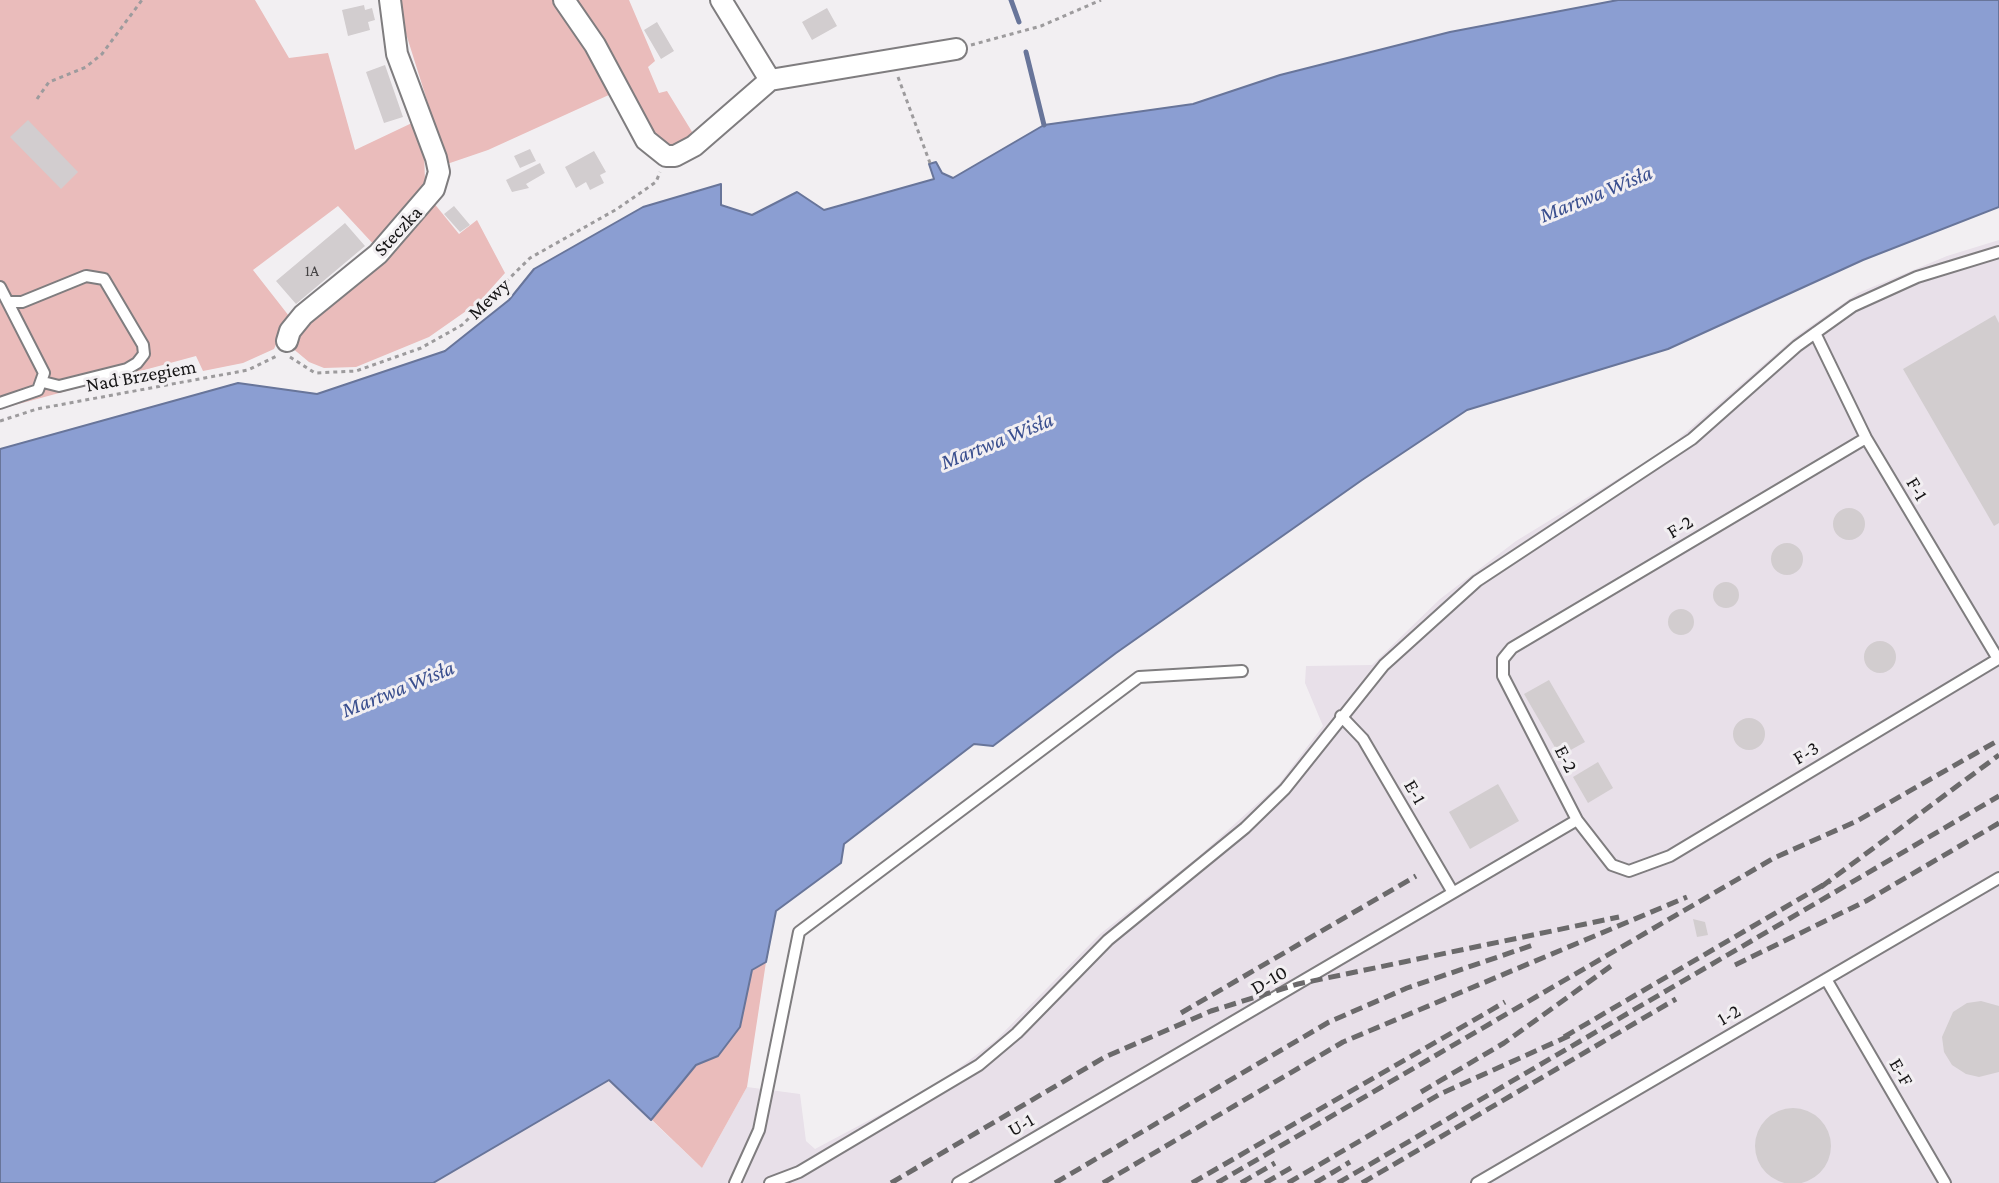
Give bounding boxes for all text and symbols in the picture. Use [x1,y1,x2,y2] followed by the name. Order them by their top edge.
[1536,159,1656,229] water label: Martwa Wisła
[369,201,427,261] street label: Steczka
[305,261,319,281] house number: 1A
[463,273,515,325] street label: Mewy
[84,354,198,398] street label: Nad Brzegiem
[937,406,1057,476] water label: Martwa Wisła
[1901,473,1933,505] street label: F-1
[1663,510,1697,544] street label: F-2
[338,654,458,724] water label: Martwa Wisła
[1789,736,1823,770] street label: F-3
[1549,741,1583,777] street label: E-2
[1398,775,1432,809] street label: E-1
[1246,960,1292,1000] street label: D-10
[1713,999,1745,1031] street label: 1-2
[1884,1054,1918,1090] street label: E-F
[1004,1108,1038,1142] street label: U-1

